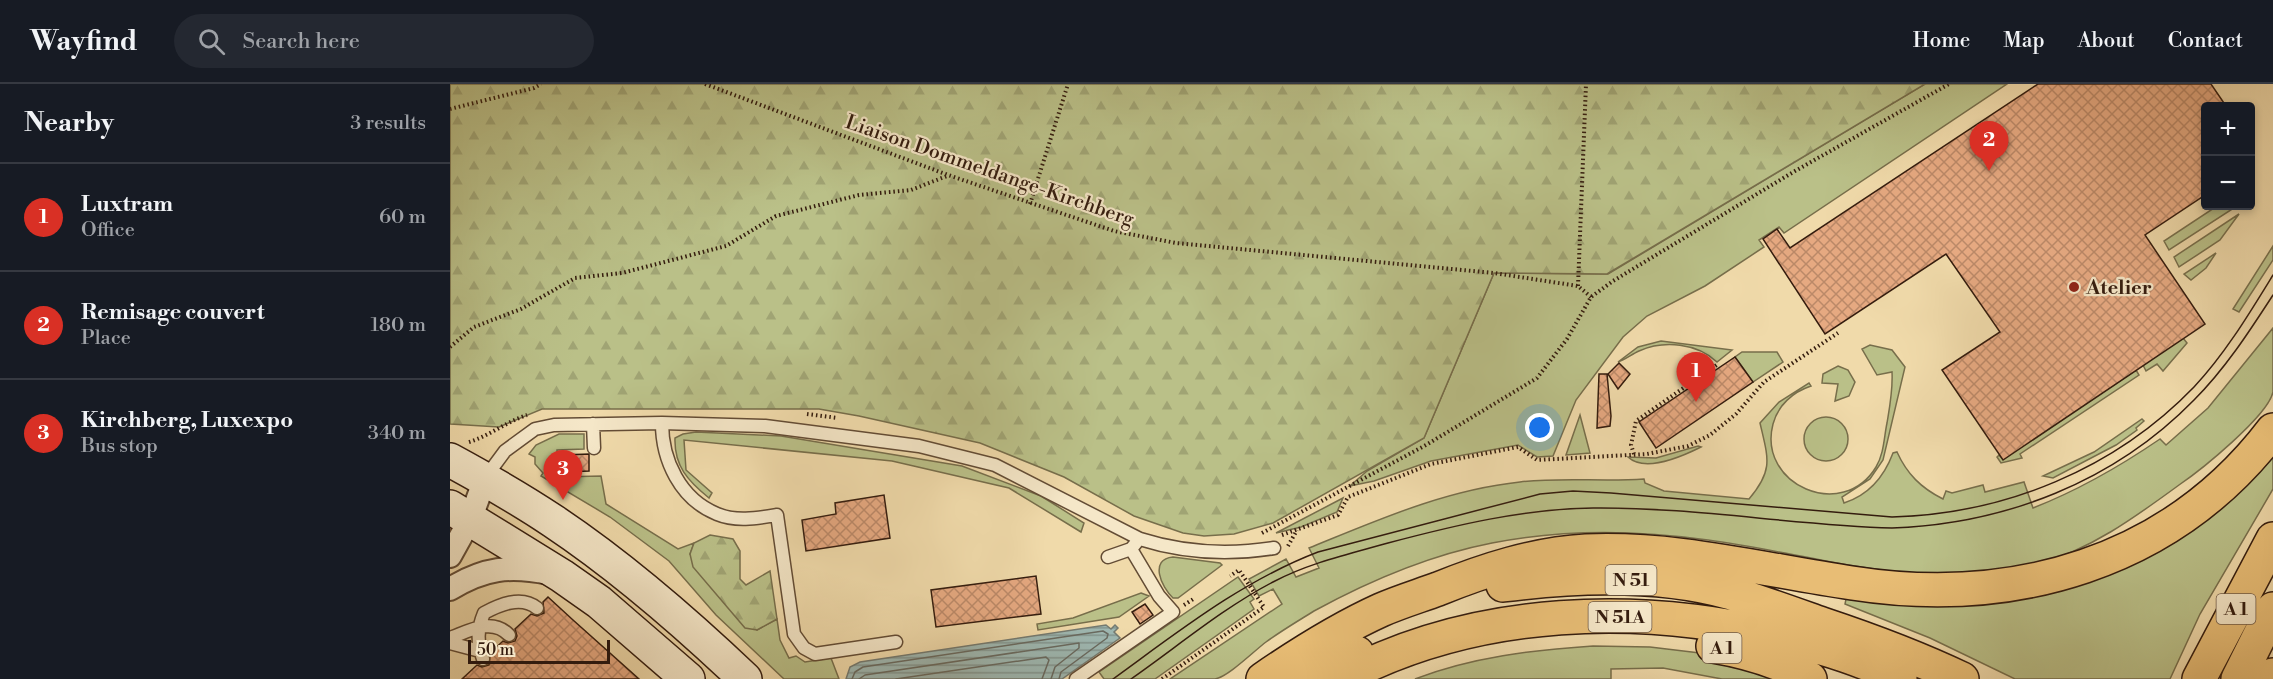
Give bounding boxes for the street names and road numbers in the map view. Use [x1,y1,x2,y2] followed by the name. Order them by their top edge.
[842,110,1138,233] street label: Liaison Dommeldange-Kirchberg
[1606,565,1656,595] road number: N 51
[2216,594,2256,624] road number: A 1
[1588,602,1652,632] road number: N 51A
[1702,633,1742,663] road number: A 1

